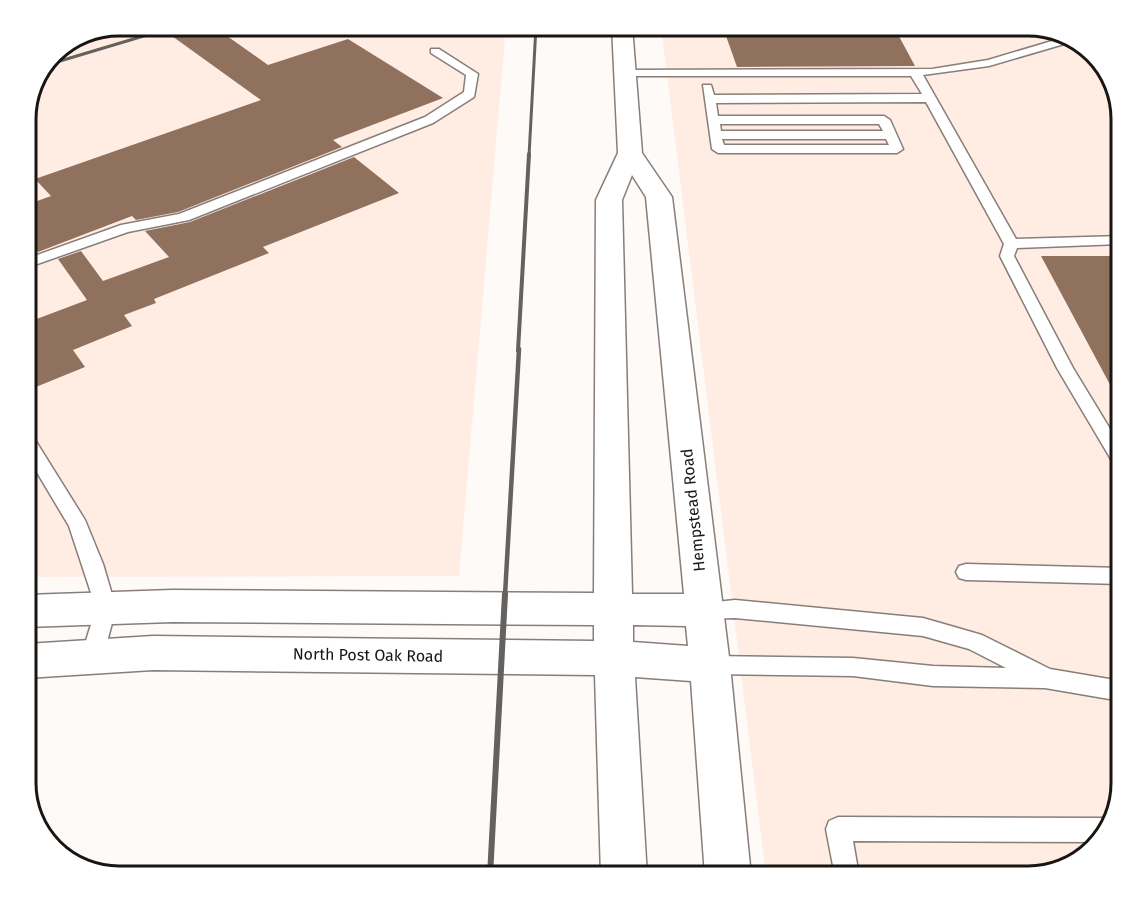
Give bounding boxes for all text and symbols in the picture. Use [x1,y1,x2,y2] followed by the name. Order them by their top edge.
[677,447,709,573] street label: Hempstead Road
[293,644,443,666] street label: North Post Oak Road

